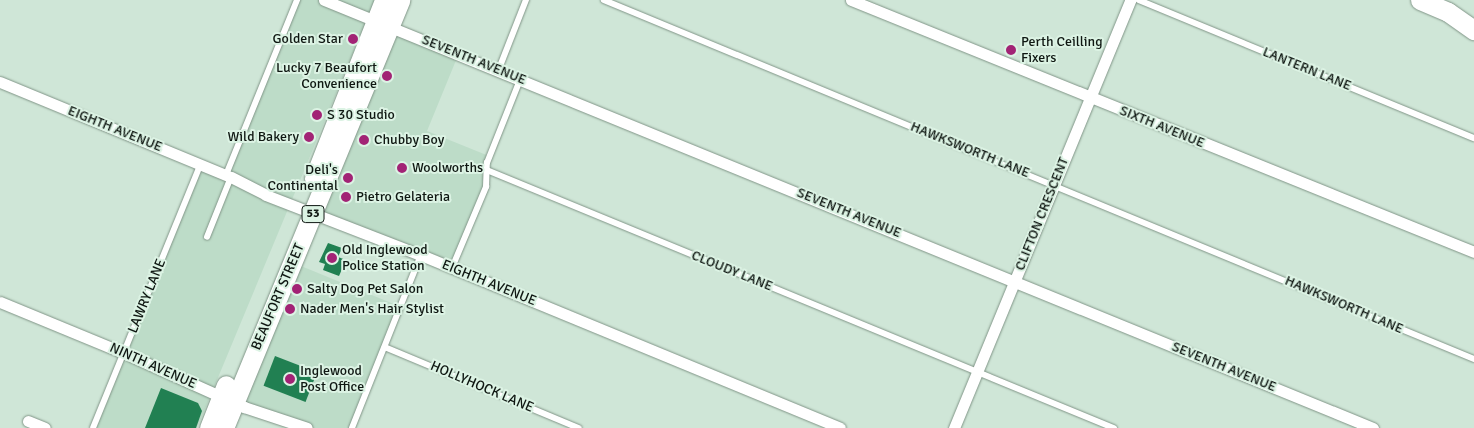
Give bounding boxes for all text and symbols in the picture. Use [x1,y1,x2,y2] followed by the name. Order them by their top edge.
[273,31,343,47] place label: Golden Star
[419,31,529,89] street label: SEVENTH AVENUE
[347,33,359,45] marker: Golden Star
[1021,34,1103,66] place label: Perth Ceilling Fixers
[1005,44,1017,56] marker: Perth Ceilling Fixers
[1260,44,1354,94] street label: LANTERN LANE
[276,60,377,92] place label: Lucky 7 Beaufort Convenience
[381,70,393,82] marker: Lucky 7 Beaufort Convenience
[65,102,165,156] street label: EIGHTH AVENUE
[1117,102,1207,152] street label: SIXTH AVENUE
[327,107,395,123] place label: S 30 Studio
[311,109,323,121] marker: S 30 Studio
[908,118,1032,182] street label: HAWKSWORTH LANE
[227,129,299,145] place label: Wild Bakery
[303,131,315,143] marker: Wild Bakery
[374,132,444,148] place label: Chubby Boy
[358,134,370,146] marker: Chubby Boy
[1012,155,1072,273] street label: CLIFTON CRESCENT
[412,160,483,176] place label: Woolworths
[268,162,338,194] place label: Deli's Continental
[396,162,408,174] marker: Woolworths
[342,172,354,184] marker: Deli's Continental
[794,184,904,242] street label: SEVENTH AVENUE
[356,189,450,205] place label: Pietro Gelateria
[340,191,352,203] marker: Pietro Gelateria
[300,204,326,223] road number: 53
[248,241,308,353] street label: BEAUFORT STREET
[342,242,428,274] place label: Old Inglewood Police Station
[689,247,775,295] street label: CLOUDY LANE
[326,252,338,264] marker: Old Inglewood Police Station
[124,256,170,336] street label: LAWRY LANE
[439,256,539,310] street label: EIGHTH AVENUE
[1282,272,1406,338] street label: HAWKSWORTH LANE
[307,281,423,297] place label: Salty Dog Pet Salon
[291,283,303,295] marker: Salty Dog Pet Salon
[300,301,444,317] place label: Nader Men's Hair Stylist
[284,303,296,315] marker: Nader Men's Hair Stylist
[1169,338,1279,396] street label: SEVENTH AVENUE
[107,339,199,393] street label: NINTH AVENUE
[428,358,536,416] street label: HOLLYHOCK LANE
[300,363,364,396] place label: Inglewood Post Office
[284,373,296,385] marker: Inglewood Post Office

